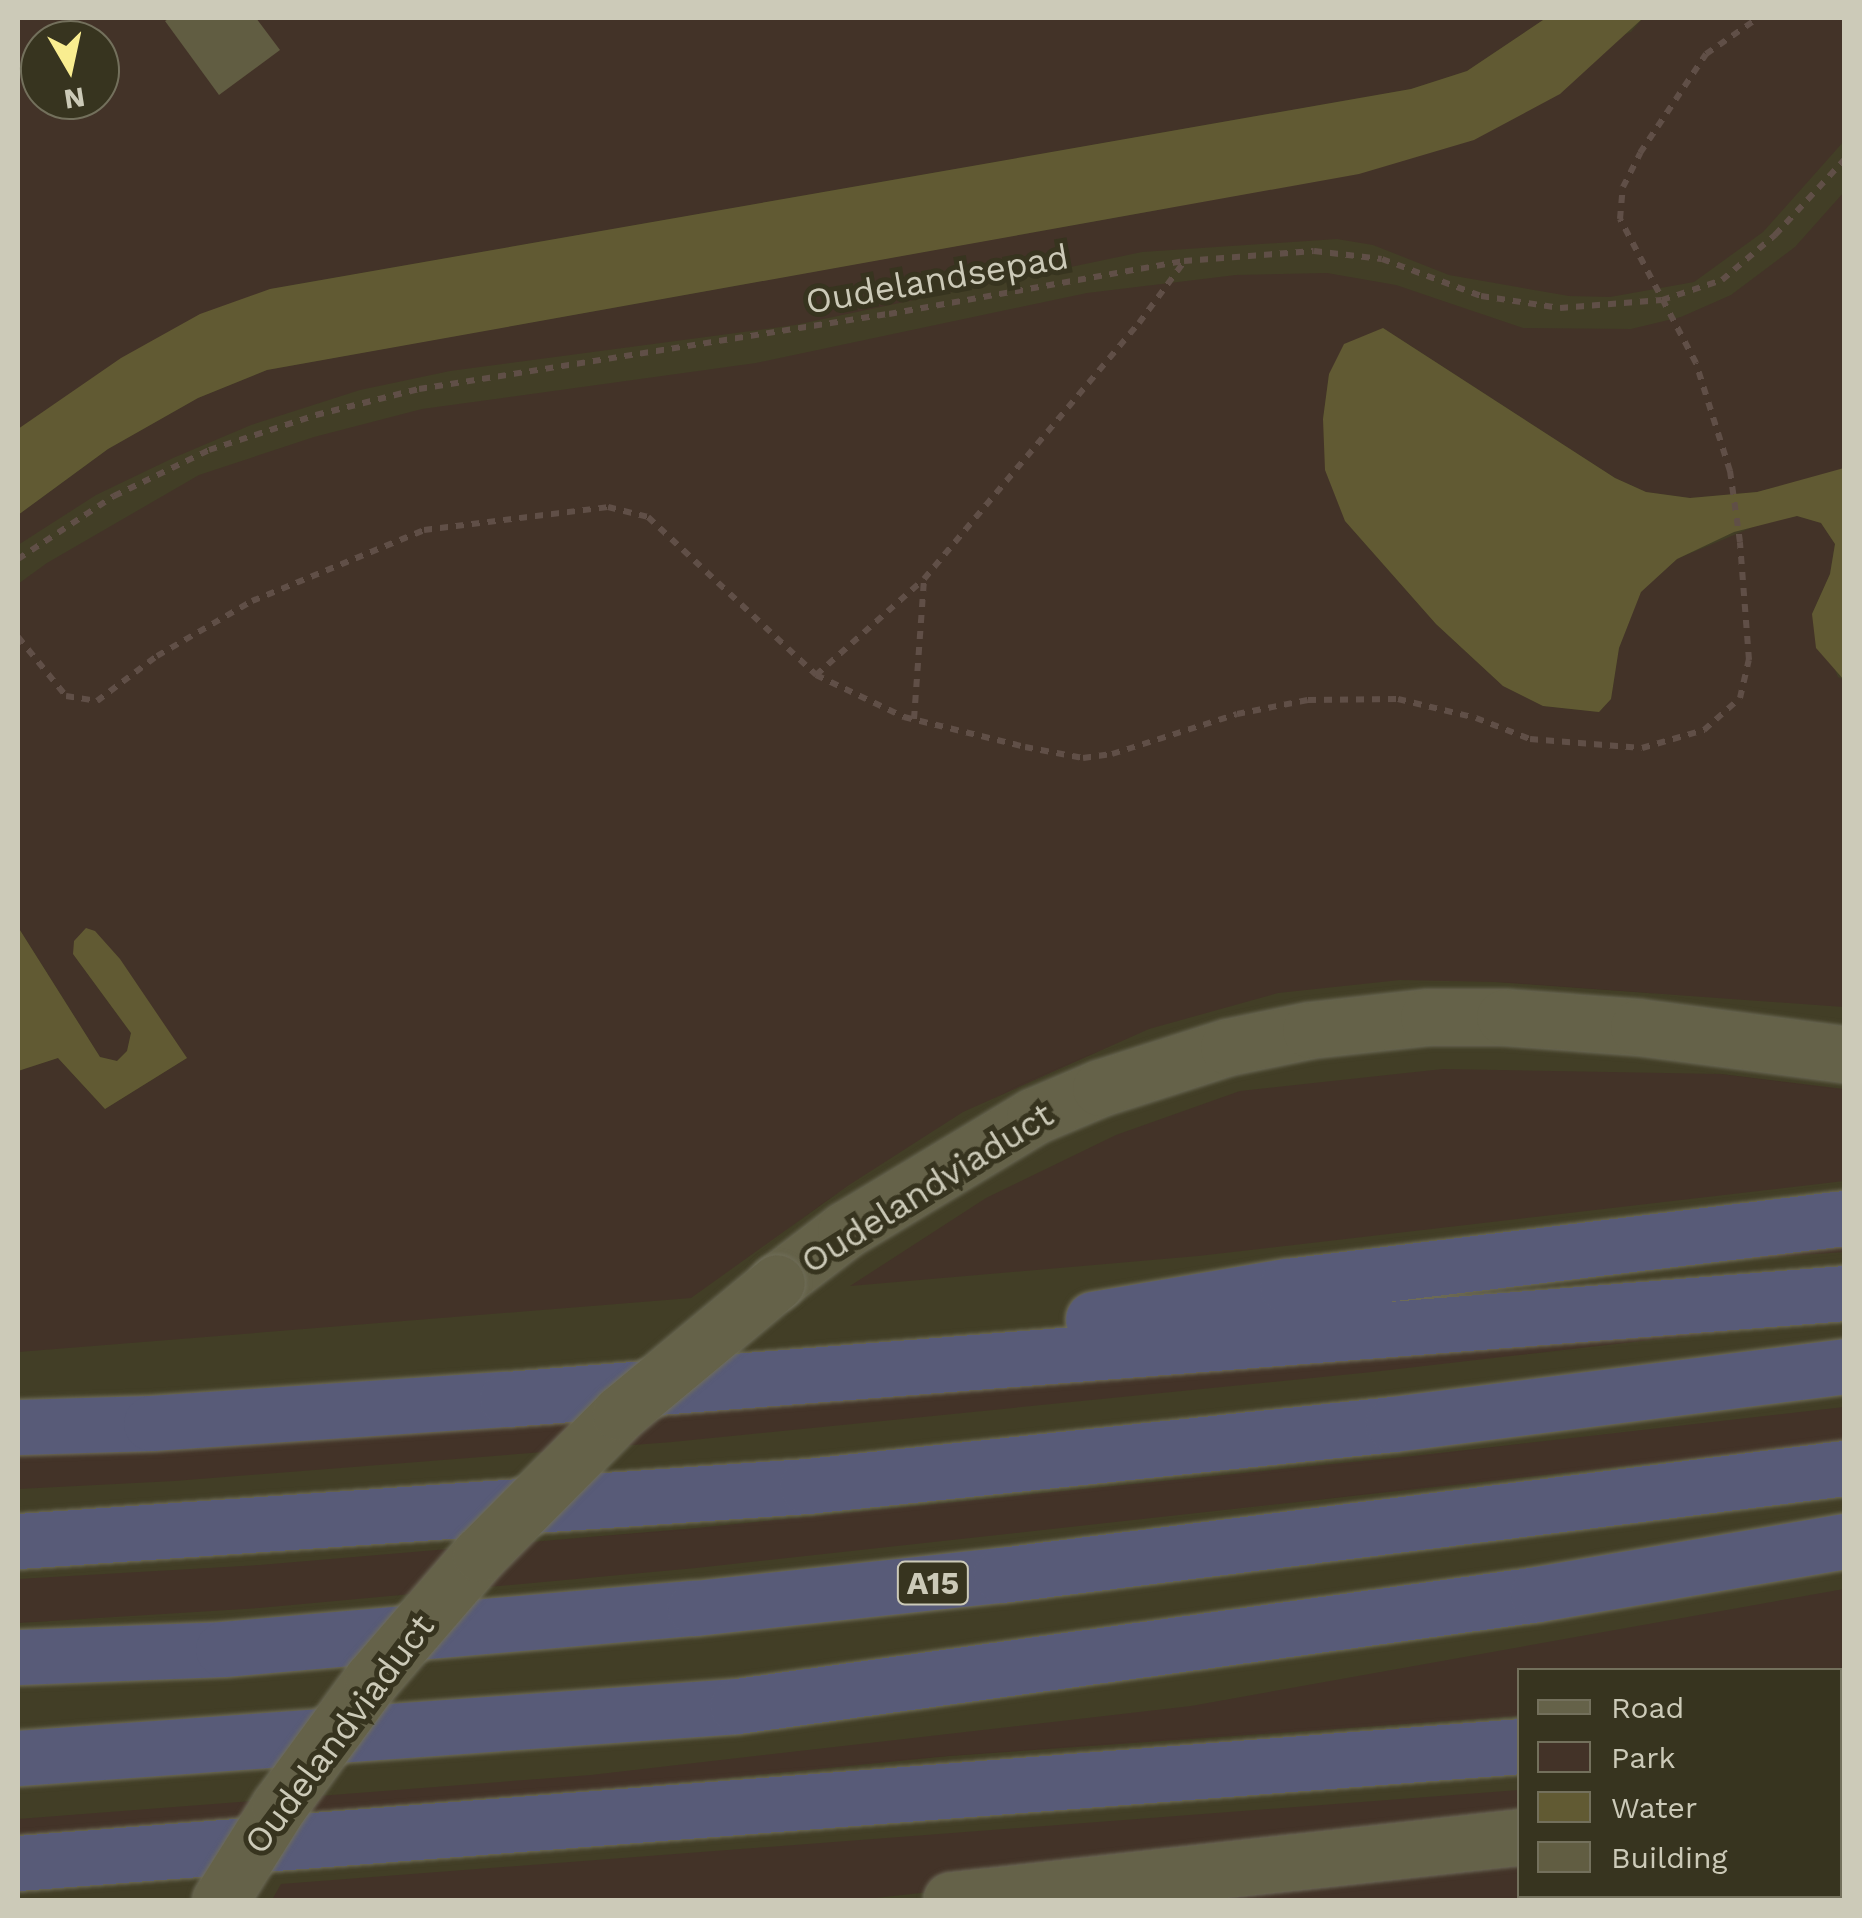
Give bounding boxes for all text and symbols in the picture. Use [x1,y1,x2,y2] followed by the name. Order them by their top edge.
[20,20,120,120] north arrow
[62,80,87,116] text: N
[802,235,1072,323] street label: Oudelandsepad
[793,1094,1061,1282] street label: Oudelandviaduct
[896,1556,970,1610] road number: A15
[235,1606,443,1862] street label: Oudelandviaduct
[1517,1668,1842,1898] legend
[1611,1690,1684,1725] text: Road
[1611,1740,1676,1775] text: Park
[1611,1790,1697,1825] text: Water
[1611,1840,1728,1875] text: Building

